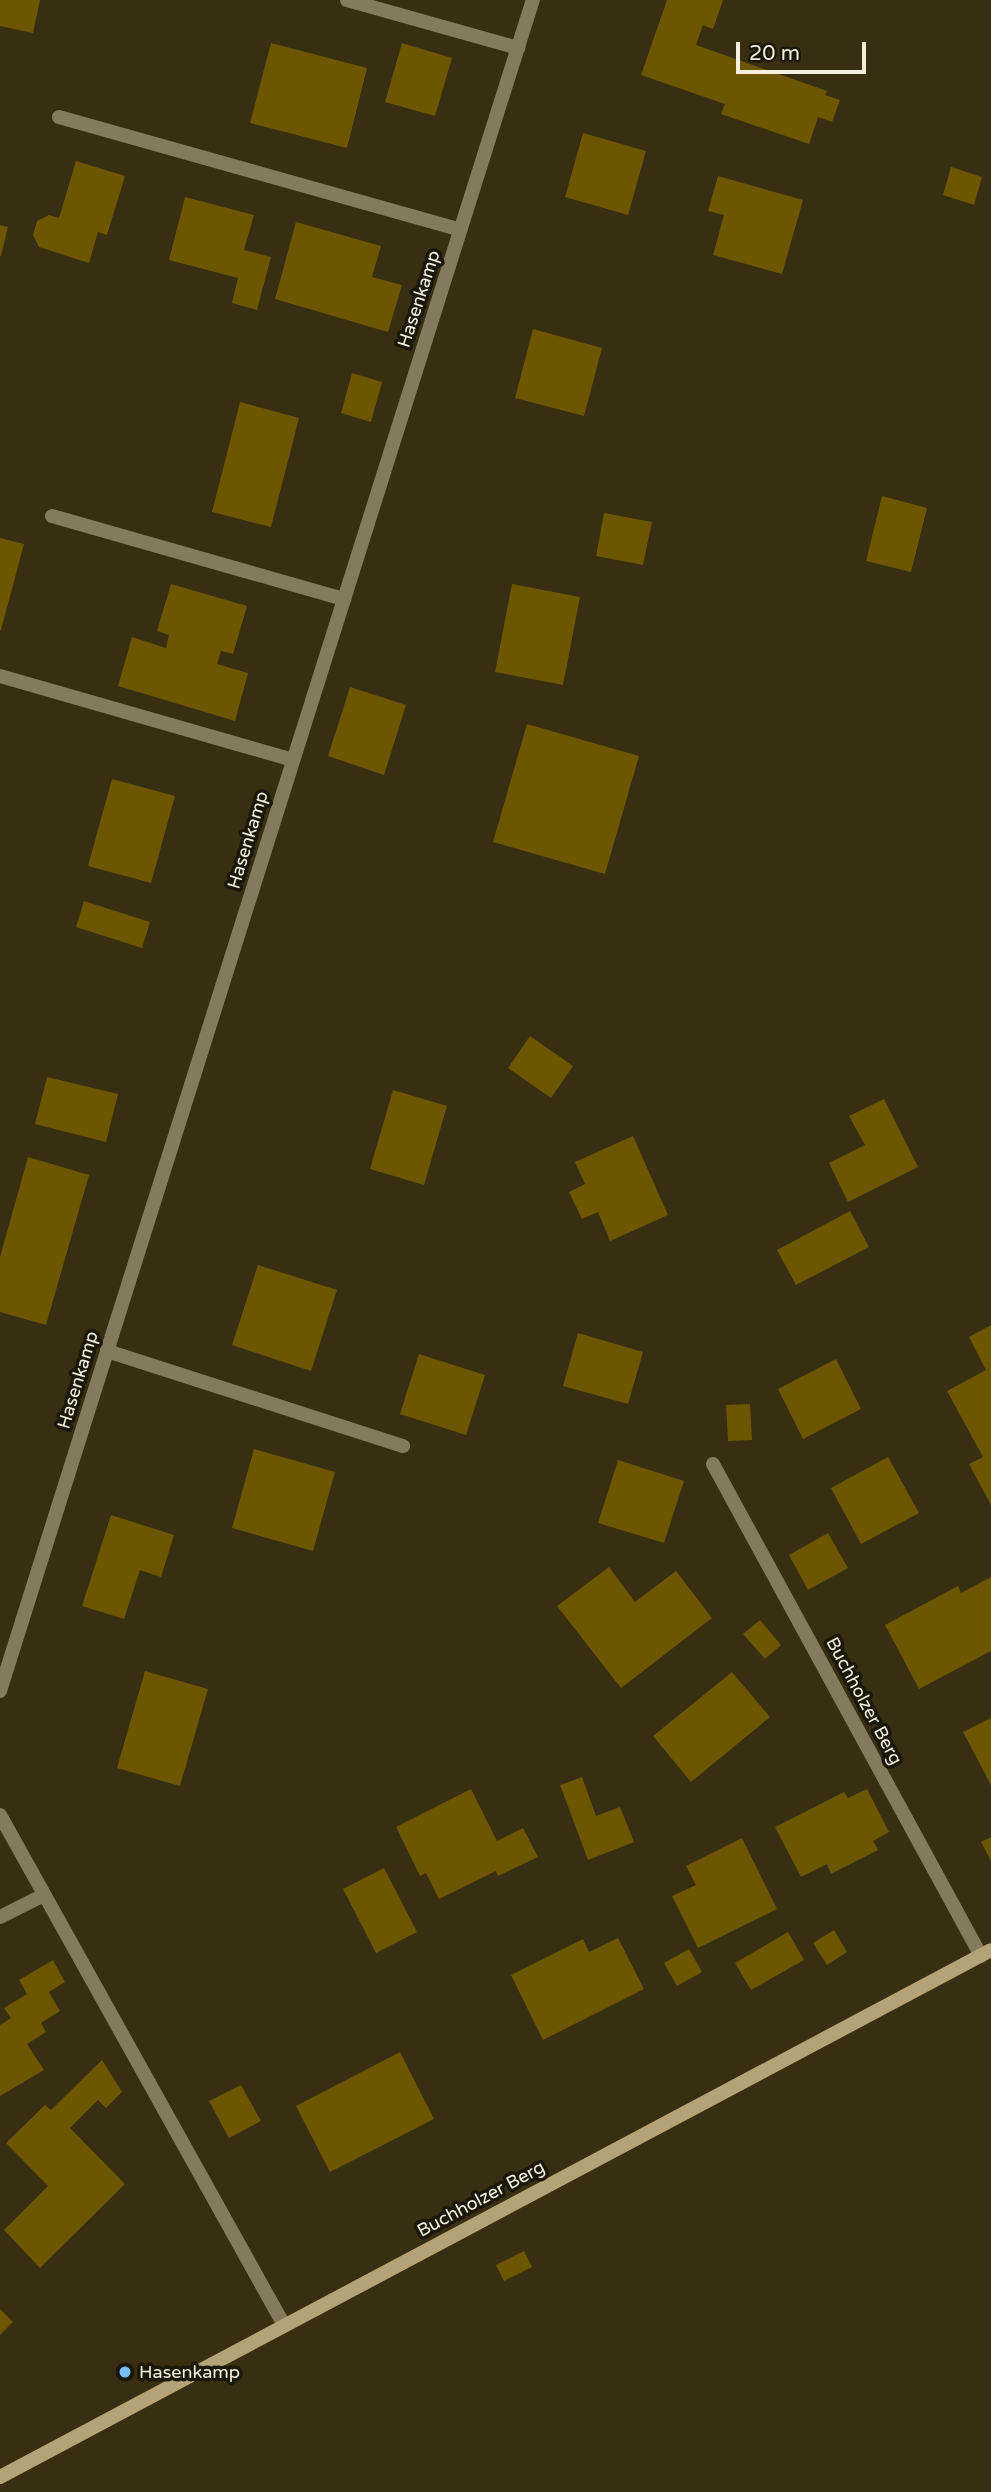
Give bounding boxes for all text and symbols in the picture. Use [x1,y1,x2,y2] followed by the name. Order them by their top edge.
[739,28,869,72] scale bar
[749,41,800,66] text: 20 m
[393,248,445,350] street label: Hasenkamp
[223,788,273,892] street label: Hasenkamp
[53,1328,103,1432] street label: Hasenkamp
[821,1633,907,1769] street label: Buchholzer Berg
[413,2156,549,2242] street label: Buchholzer Berg
[139,2361,240,2383] place label: Hasenkamp
[117,2364,133,2380] marker: Hasenkamp

